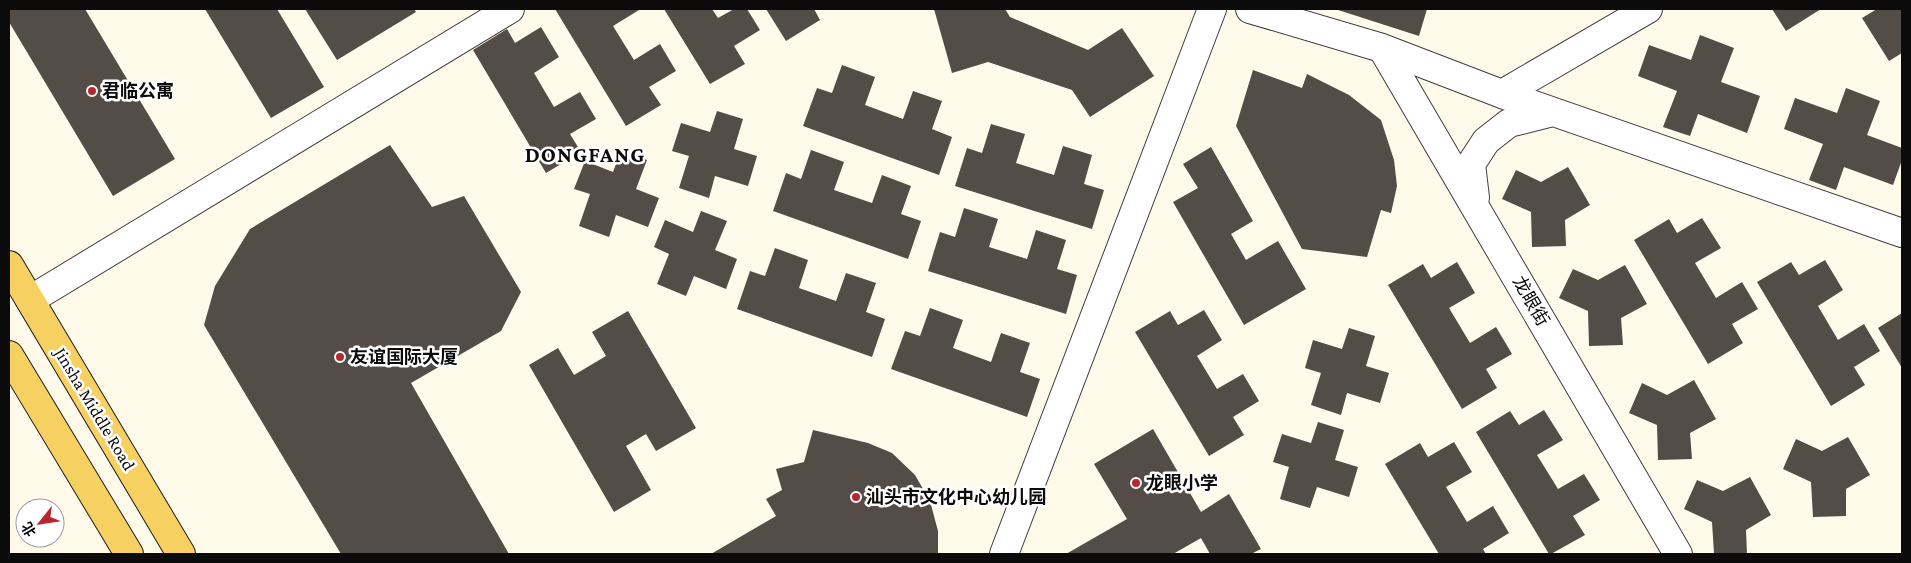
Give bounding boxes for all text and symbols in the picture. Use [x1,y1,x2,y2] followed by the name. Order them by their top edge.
[102,81,174,101] place label: 君临公寓
[86,85,98,97] marker: 君临公寓
[525,142,645,167] district label: DONGFANG
[1509,273,1553,329] street label: 龙眼街
[50,342,140,474] street label: Jinsha Middle Road
[350,347,458,367] place label: 友谊国际大厦
[334,351,346,363] marker: 友谊国际大厦
[1146,473,1218,493] place label: 龙眼小学
[1130,477,1142,489] marker: 龙眼小学
[866,487,1046,507] place label: 汕头市文化中心幼儿园
[850,491,862,503] marker: 汕头市文化中心幼儿园
[15,498,65,548] north arrow
[18,519,39,540] text: 北

